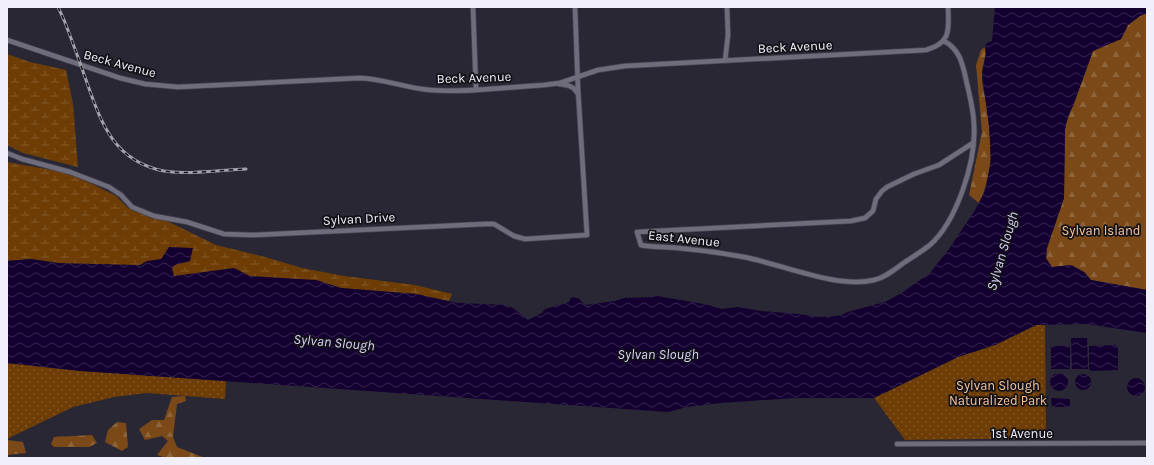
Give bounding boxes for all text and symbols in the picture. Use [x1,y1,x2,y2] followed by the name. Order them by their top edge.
[757,37,833,56] street label: Beck Avenue
[82,47,158,80] street label: Beck Avenue
[436,69,512,86] street label: Beck Avenue
[322,209,396,228] street label: Sylvan Drive
[983,210,1022,293] water label: Sylvan Slough
[1062,223,1141,238] park label: Sylvan Island
[647,227,721,250] street label: East Avenue
[293,330,375,355] water label: Sylvan Slough
[617,346,699,363] water label: Sylvan Slough
[949,378,1047,408] park label: Sylvan Slough Naturalized Park
[991,426,1053,441] street label: 1st Avenue

